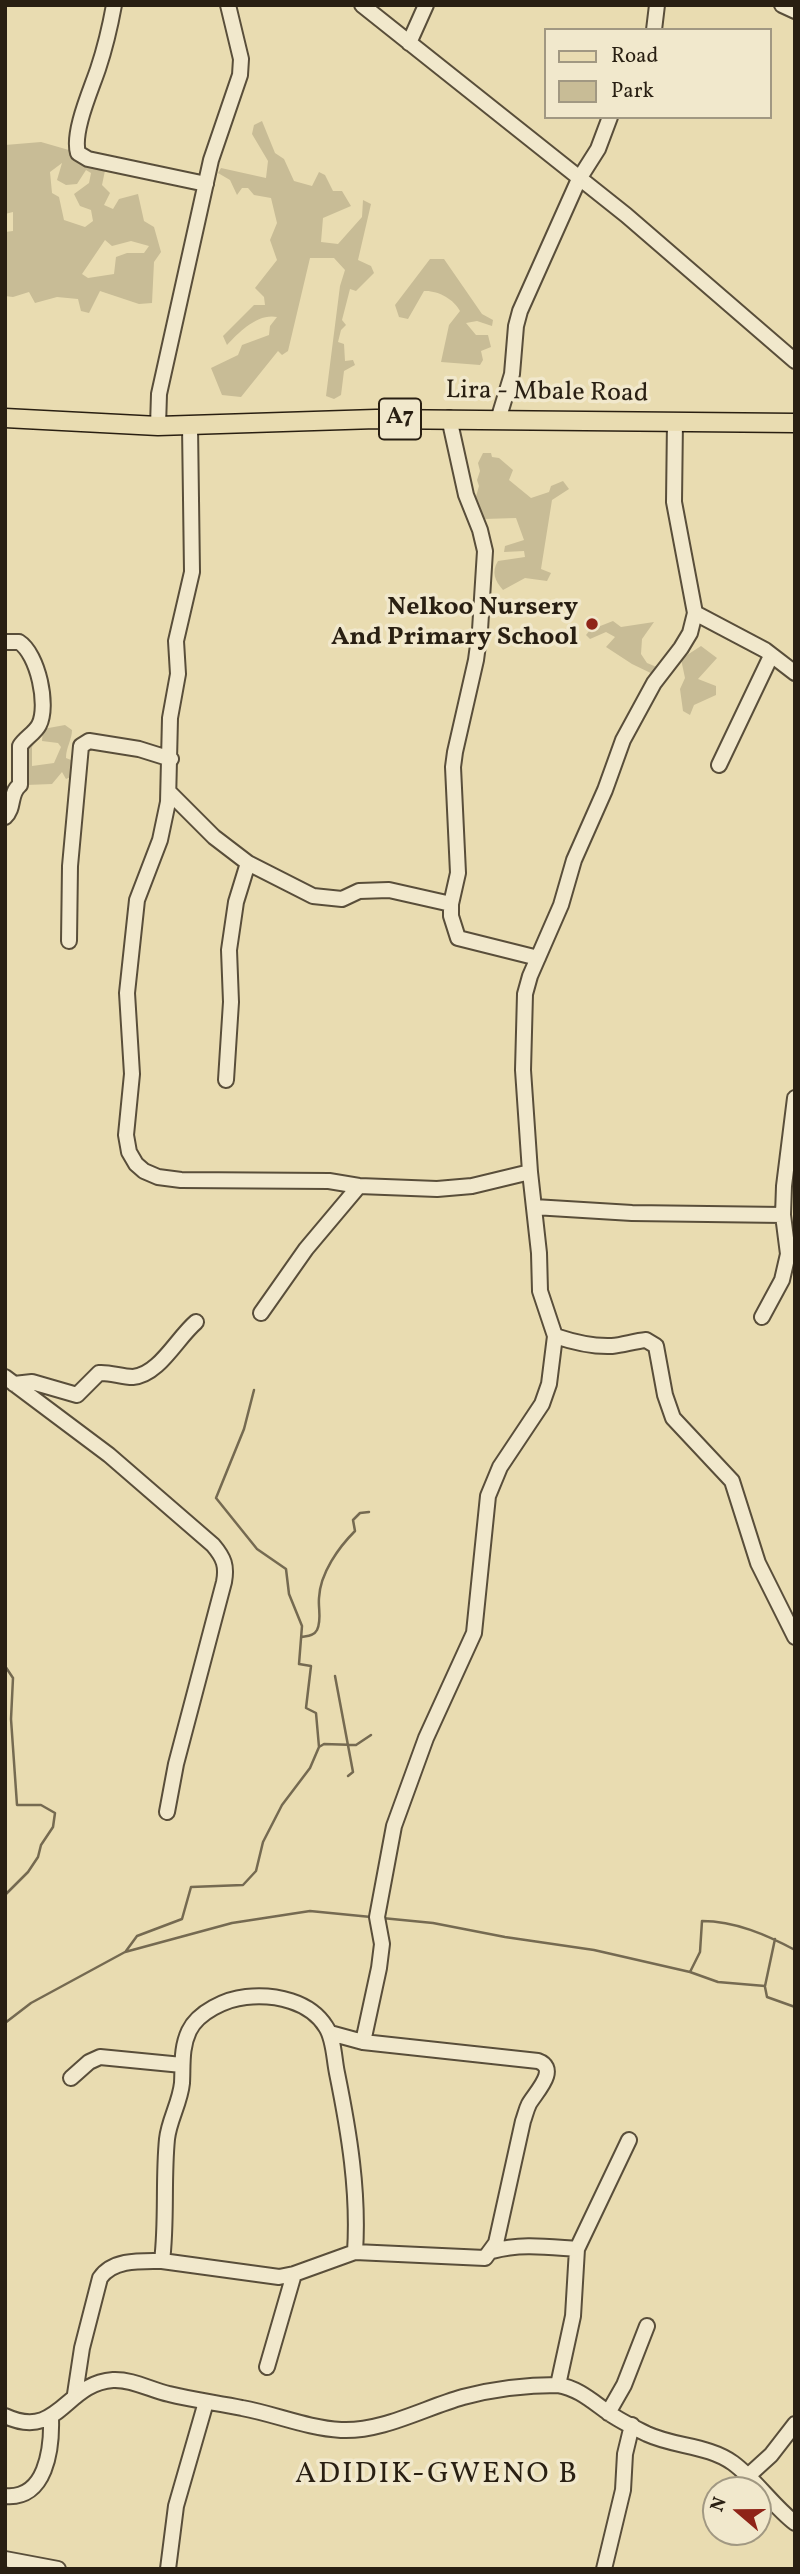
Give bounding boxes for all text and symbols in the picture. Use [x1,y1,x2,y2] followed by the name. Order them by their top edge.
[544,28,772,119] legend
[611,42,658,71] text: Road
[611,77,654,106] text: Park
[445,377,649,411] street label: Lira - Mbale Road
[379,398,421,440] road number: A7
[331,593,578,654] place label: Nelkoo Nursery And Primary School
[584,616,600,632] marker: Nelkoo Nursery And Primary School
[297,2458,577,2494] district label: ADIDIK-GWENO B
[702,2476,772,2546] north arrow
[705,2494,734,2515] text: N

